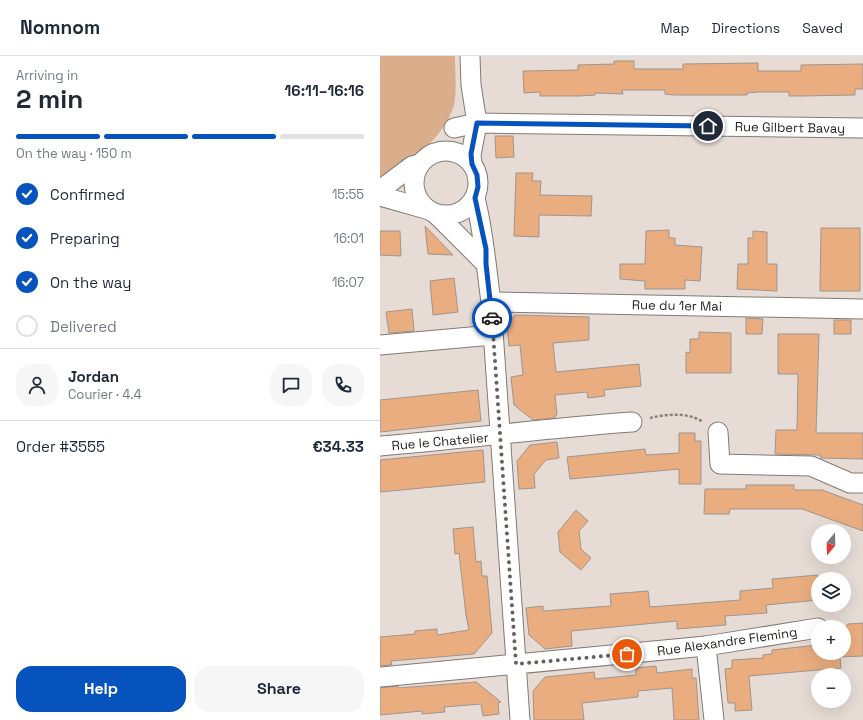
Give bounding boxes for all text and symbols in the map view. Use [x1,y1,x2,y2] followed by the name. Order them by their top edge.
[20,15,100,40] text: Nomnom
[660,19,690,37] text: Map
[712,19,780,37] text: Directions
[802,19,843,37] text: Saved
[16,67,78,84] text: Arriving in
[285,81,364,100] text: 16:11–16:16
[16,82,83,116] text: 2 min
[691,109,725,143] pin
[697,115,719,137] icon: home
[735,118,845,137] street label: Rue Gilbert Bavay
[16,145,132,162] text: On the way · 150 m
[16,183,38,205] icon: check
[50,185,125,204] text: Confirmed
[332,186,364,203] text: 15:55
[16,227,38,249] icon: check
[50,229,120,248] text: Preparing
[334,230,364,247] text: 16:01
[16,271,38,293] icon: check
[50,273,131,292] text: On the way
[332,274,364,291] text: 16:07
[632,296,722,315] street label: Rue du 1er Mai
[472,298,512,338] courier
[481,307,503,329] icon: car
[50,317,117,336] text: Delivered
[16,364,58,406] button: person
[270,364,312,406] button: chat
[322,364,364,406] button: phone
[68,367,119,386] text: Jordan
[68,386,142,403] text: Courier · 4.4
[391,429,489,454] street label: Rue le Chatelier
[16,437,105,456] text: Order #3555
[312,437,364,456] text: €34.33
[811,524,851,564] north arrow
[811,524,851,708] map controls
[811,572,851,612] button: layers
[811,620,851,660] button: +
[656,623,798,660] street label: Rue Alexandre Fleming
[610,637,644,671] pin
[616,643,638,665] icon: bag
[16,666,186,712] button: Help
[194,666,364,712] button: Share
[811,668,851,708] button: −

